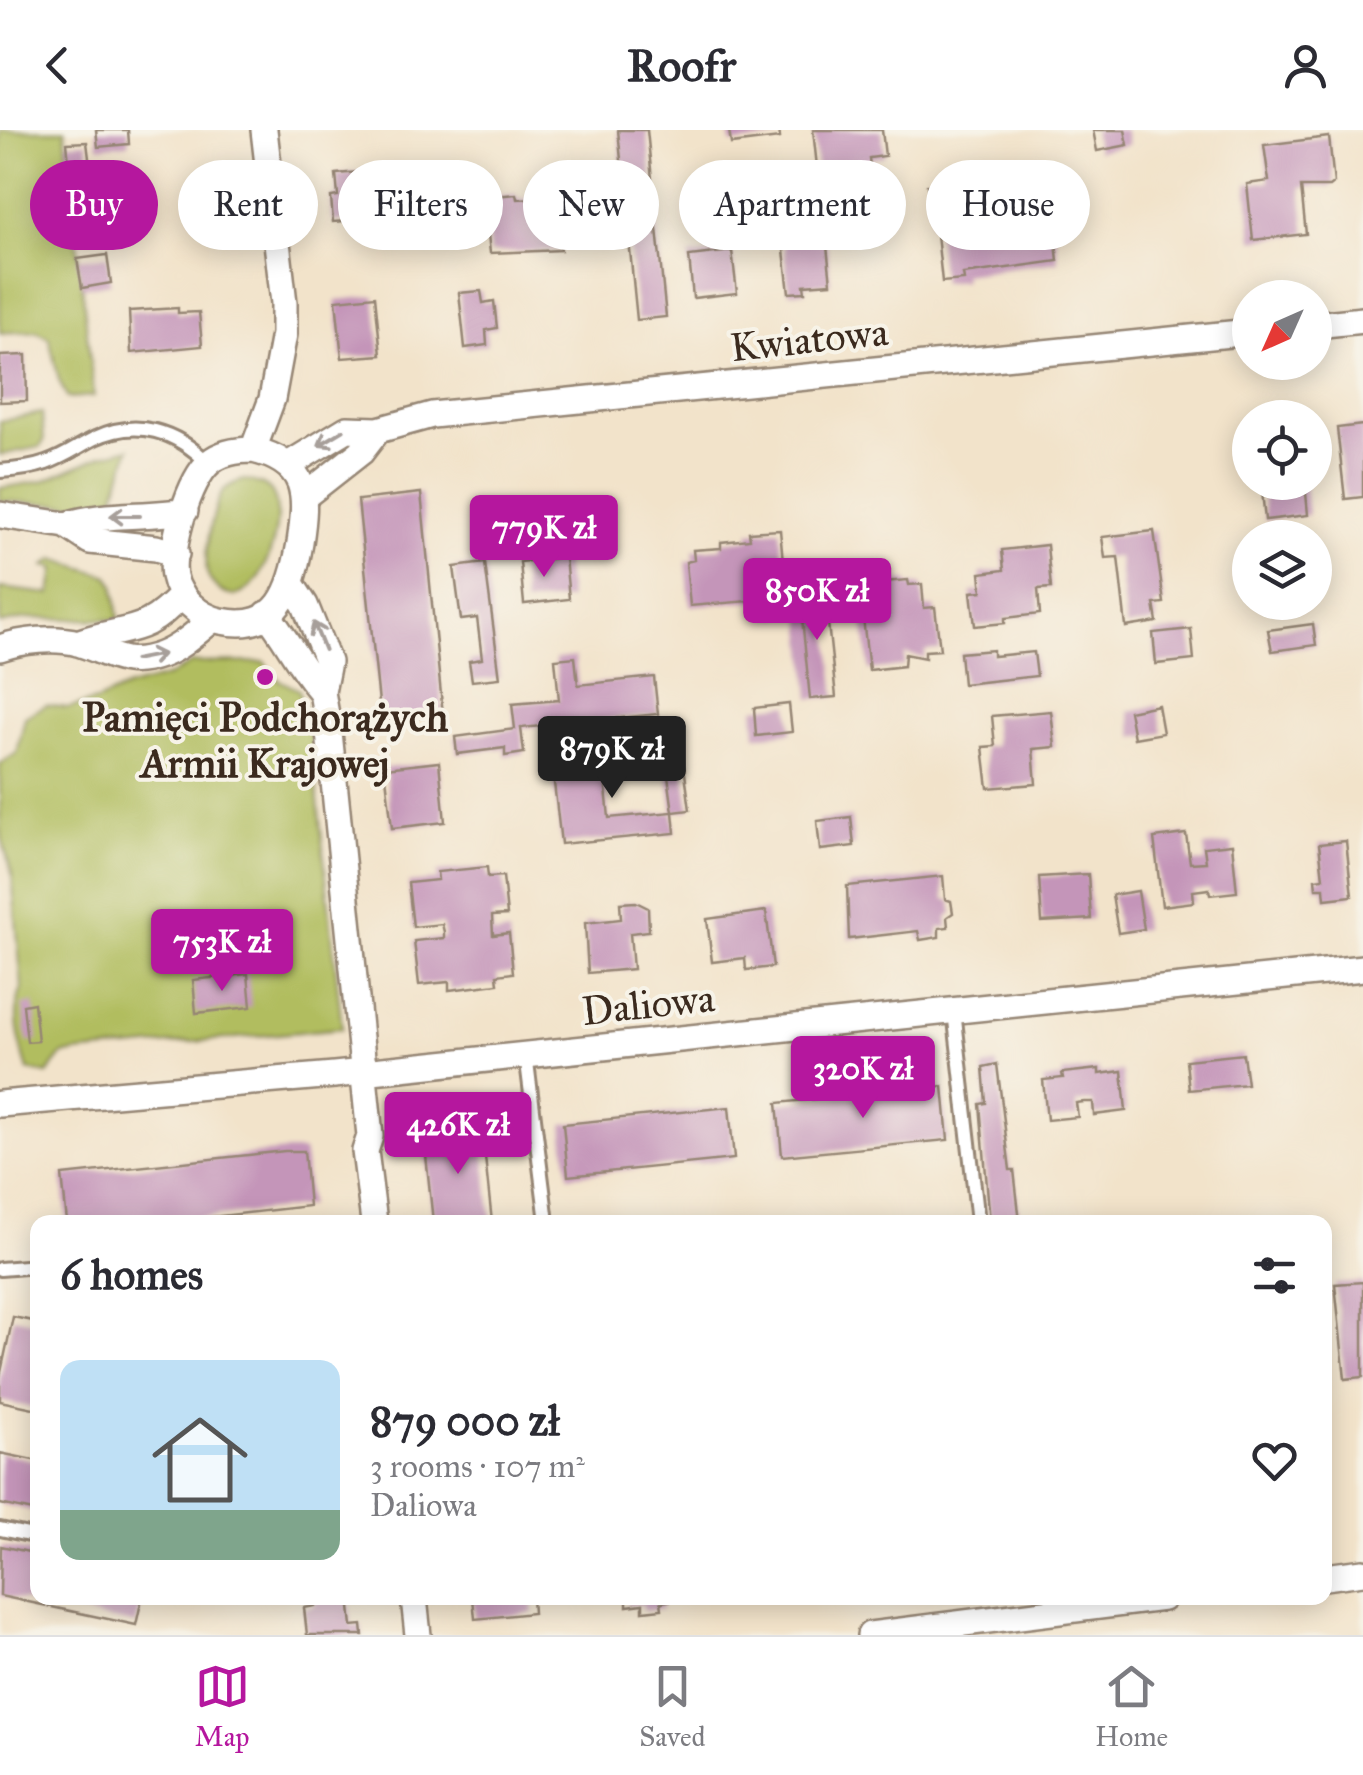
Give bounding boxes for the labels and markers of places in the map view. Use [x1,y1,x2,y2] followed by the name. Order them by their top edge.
[452,495,636,580] pin: 779K zł
[725,558,909,643] pin: 850K zł
[254,666,276,688] marker: Pamięci Podchorążych Armii Krajowej
[82,693,449,788] place label: Pamięci Podchorążych Armii Krajowej
[520,716,704,801] pin: 879K zł
[130,909,314,994] pin: 753K zł
[771,1036,955,1121] pin: 320K zł
[366,1092,550,1177] pin: 426K zł

